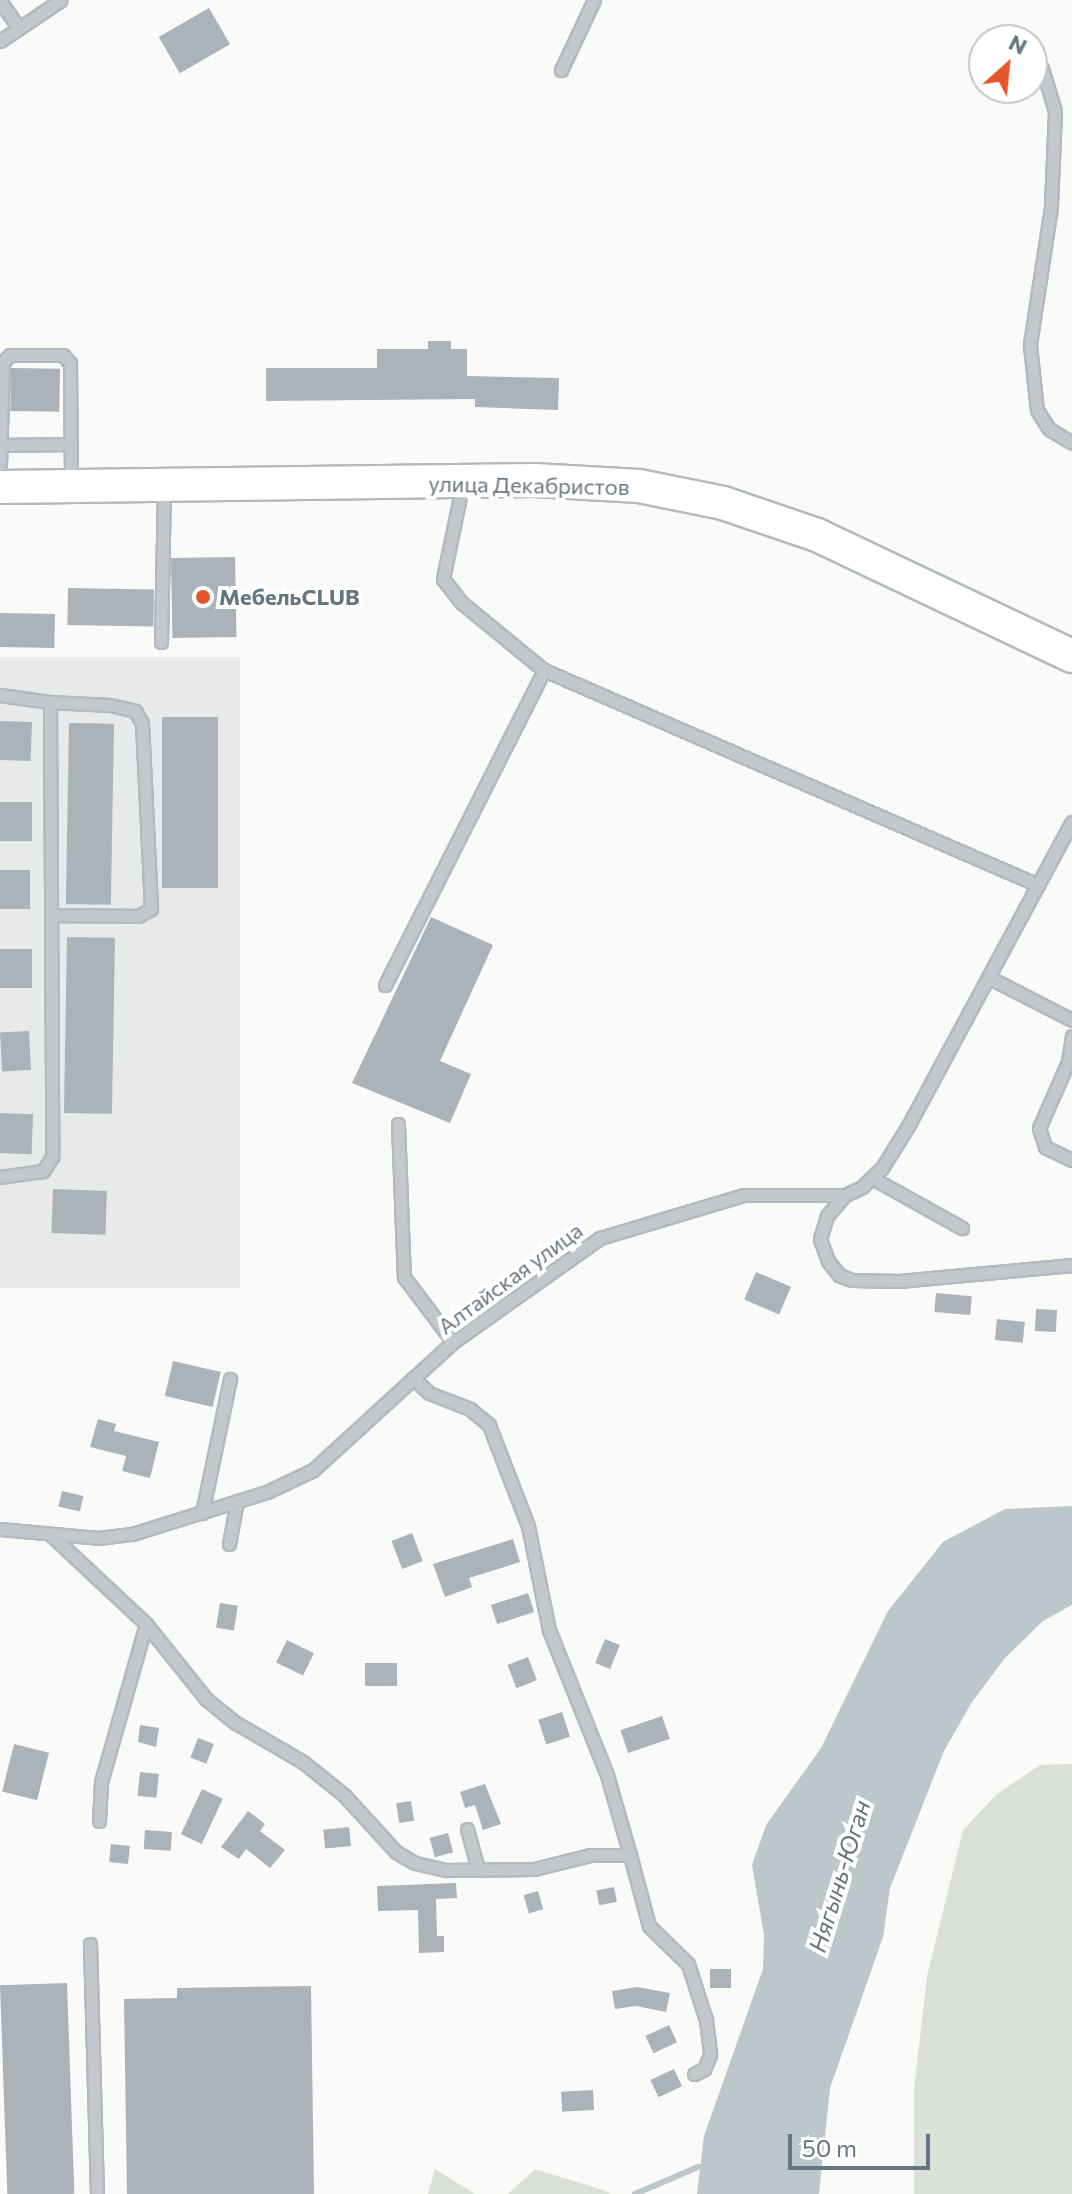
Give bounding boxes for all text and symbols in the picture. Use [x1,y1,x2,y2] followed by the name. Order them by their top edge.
[968,24,1048,104] north arrow
[1005,28,1032,60] text: N
[428,470,630,500] street label: улица Декабристов
[219,584,360,610] place label: МебельCLUB
[194,588,212,606] marker: МебельCLUB
[433,1217,587,1339] street label: Алтайская улица
[802,1797,876,1955] water label: Нягынь-Юган
[792,2118,934,2168] scale bar
[802,2133,857,2162] text: 50 m

